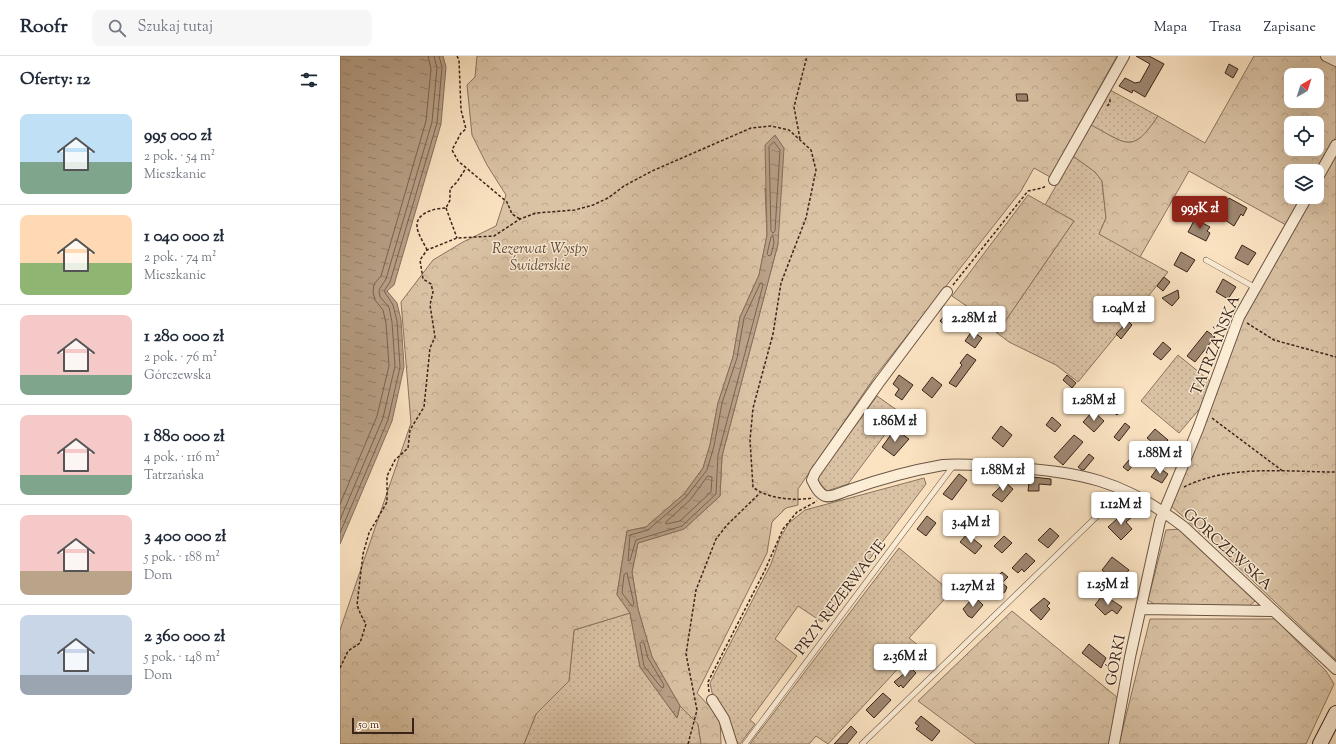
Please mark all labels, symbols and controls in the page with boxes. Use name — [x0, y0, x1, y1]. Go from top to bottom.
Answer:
search box — [92, 10, 372, 46]
text: Roofr — [20, 14, 68, 41]
icon: search — [106, 17, 128, 39]
text: Szukaj tutaj — [138, 17, 213, 38]
text: Mapa — [1154, 18, 1187, 38]
text: Trasa — [1209, 18, 1241, 38]
text: Zapisane — [1263, 18, 1316, 38]
text: Oferty: 12 — [20, 68, 90, 92]
north arrow — [1284, 68, 1324, 108]
map controls — [1284, 68, 1324, 204]
icon: filters — [298, 69, 320, 91]
button: locate — [1284, 116, 1324, 156]
text: 995 000 zł — [144, 124, 212, 148]
icon: home — [52, 130, 100, 178]
text: 2 pok. · 54 m² — [144, 148, 215, 166]
button: layers — [1284, 164, 1324, 204]
text: Mieszkanie — [144, 166, 206, 184]
pin: 995K zł — [1163, 196, 1237, 230]
text: 995K zł — [1181, 200, 1219, 218]
text: 1 040 000 zł — [144, 225, 224, 249]
icon: home — [52, 231, 100, 279]
park label: Rezerwat Wyspy Świderskie — [492, 239, 588, 277]
text: 2 pok. · 74 m² — [144, 249, 216, 267]
text: Mieszkanie — [144, 267, 206, 285]
street label: TATRZAŃSKA — [1185, 292, 1246, 399]
pin: 1.04M zł — [1083, 296, 1165, 330]
text: 1.04M zł — [1102, 300, 1146, 318]
pin: 2.28M zł — [933, 306, 1015, 340]
text: 2.28M zł — [951, 310, 997, 328]
text: 1 280 000 zł — [144, 325, 224, 349]
icon: home — [52, 331, 100, 379]
text: 2 pok. · 76 m² — [144, 349, 217, 367]
text: Górczewska — [144, 367, 211, 385]
pin: 1.28M zł — [1053, 388, 1135, 422]
text: 1.28M zł — [1072, 392, 1116, 410]
pin: 1.86M zł — [854, 409, 936, 443]
text: 1.86M zł — [873, 413, 917, 431]
text: 1 880 000 zł — [144, 425, 225, 449]
icon: home — [52, 431, 100, 479]
pin: 1.88M zł — [1119, 441, 1201, 475]
text: 1.88M zł — [1138, 445, 1182, 463]
text: 4 pok. · 116 m² — [144, 449, 220, 467]
pin: 1.88M zł — [962, 458, 1044, 492]
text: 1.88M zł — [981, 462, 1025, 480]
text: Tatrzańska — [144, 467, 204, 485]
pin: 1.12M zł — [1080, 492, 1162, 526]
text: 1.12M zł — [1100, 496, 1142, 514]
street label: GÓRCZEWSKA — [1178, 503, 1277, 596]
pin: 3.4M zł — [934, 510, 1008, 544]
text: 3.4M zł — [952, 514, 990, 532]
text: 3 400 000 zł — [144, 525, 226, 549]
icon: home — [52, 531, 100, 579]
street label: PRZY REZERWACIE — [791, 536, 892, 660]
text: 5 pok. · 188 m² — [144, 549, 220, 567]
text: Dom — [144, 567, 172, 585]
pin: 1.25M zł — [1067, 572, 1149, 606]
pin: 1.27M zł — [932, 574, 1014, 608]
text: 1.25M zł — [1087, 576, 1129, 594]
text: 1.27M zł — [951, 578, 995, 596]
text: 2 360 000 zł — [144, 625, 225, 649]
icon: home — [52, 631, 100, 679]
street label: GÓRKI — [1099, 632, 1132, 688]
pin: 2.36M zł — [864, 644, 946, 678]
text: 2.36M zł — [883, 648, 927, 666]
text: 5 pok. · 148 m² — [144, 649, 220, 667]
text: Dom — [144, 667, 172, 685]
scale bar — [352, 716, 414, 735]
text: 50 m — [358, 717, 379, 733]

